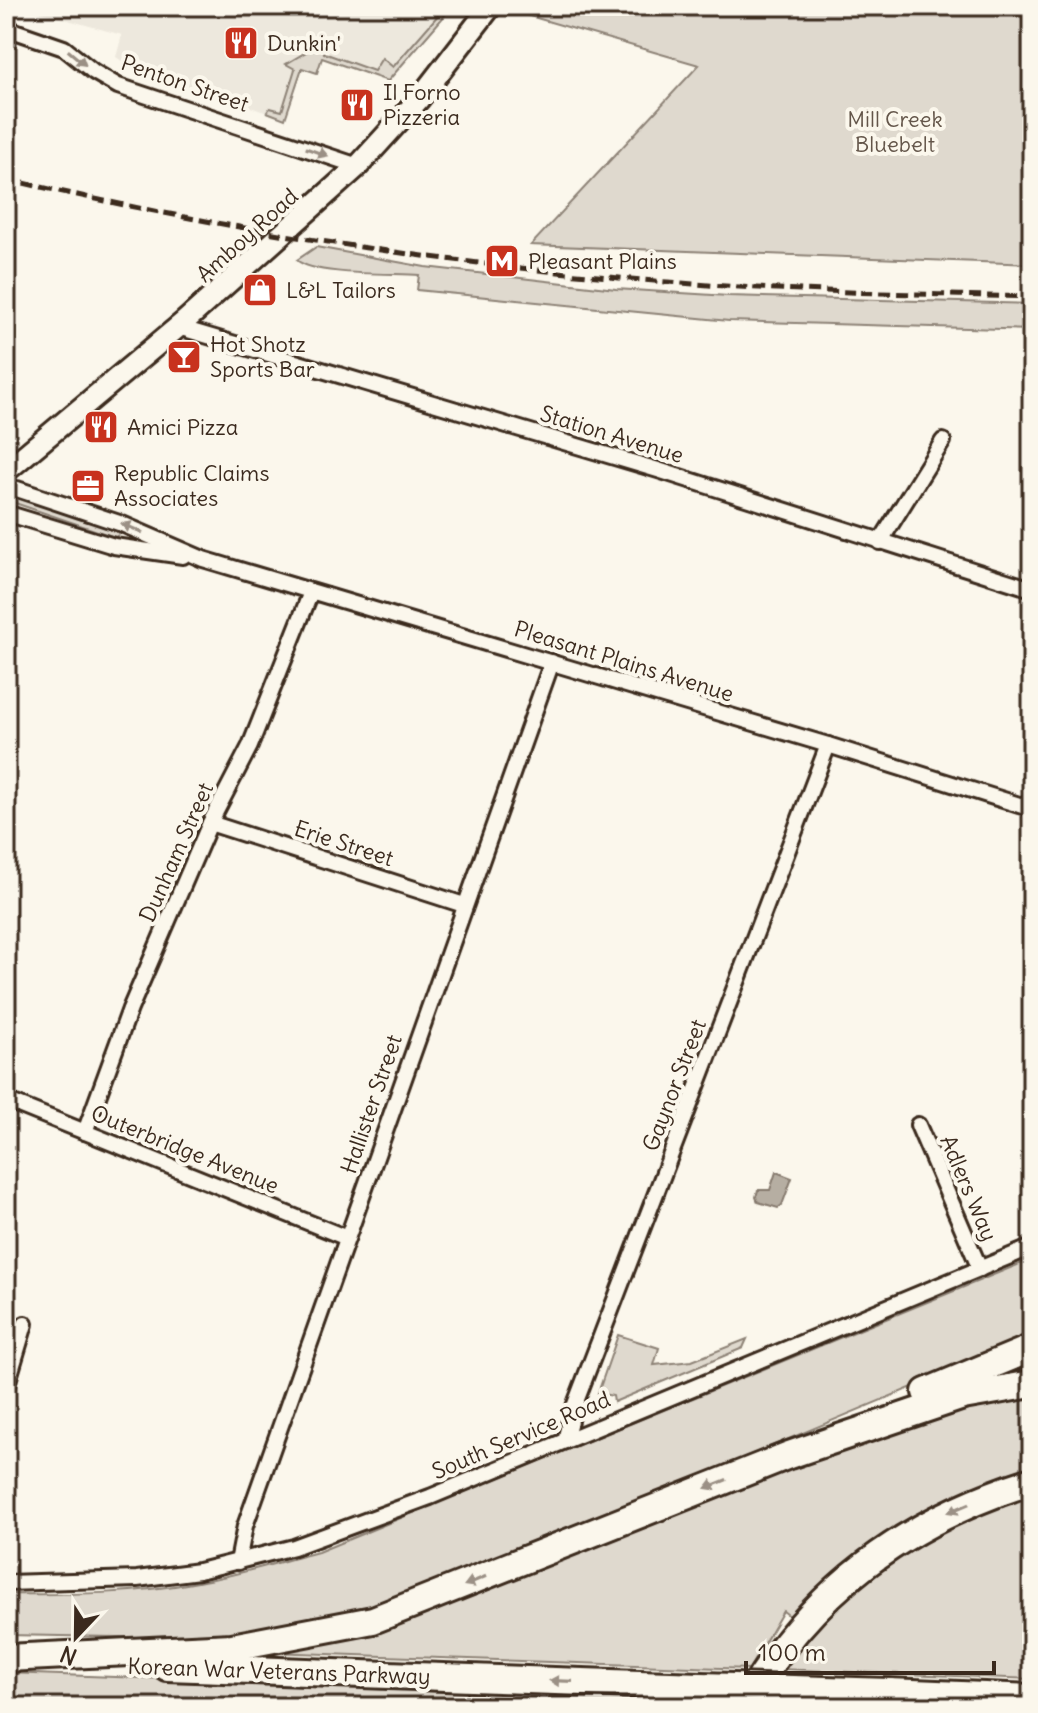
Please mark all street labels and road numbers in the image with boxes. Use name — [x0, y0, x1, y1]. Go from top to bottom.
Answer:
street label: Penton Street — [117, 48, 253, 118]
street label: Amboy Road — [190, 182, 304, 288]
street label: Station Avenue — [537, 399, 687, 469]
street label: Pleasant Plains Avenue — [511, 614, 737, 708]
street label: Dunham Street — [133, 778, 219, 926]
street label: Erie Street — [291, 814, 397, 872]
street label: Gaynor Street — [636, 1015, 712, 1155]
street label: Hallister Street — [334, 1031, 408, 1177]
street label: Outerbridge Avenue — [87, 1099, 283, 1199]
street label: Adlers Way — [934, 1131, 1004, 1245]
street label: South Service Road — [428, 1385, 614, 1485]
street label: Korean War Veterans Parkway — [127, 1652, 431, 1690]

